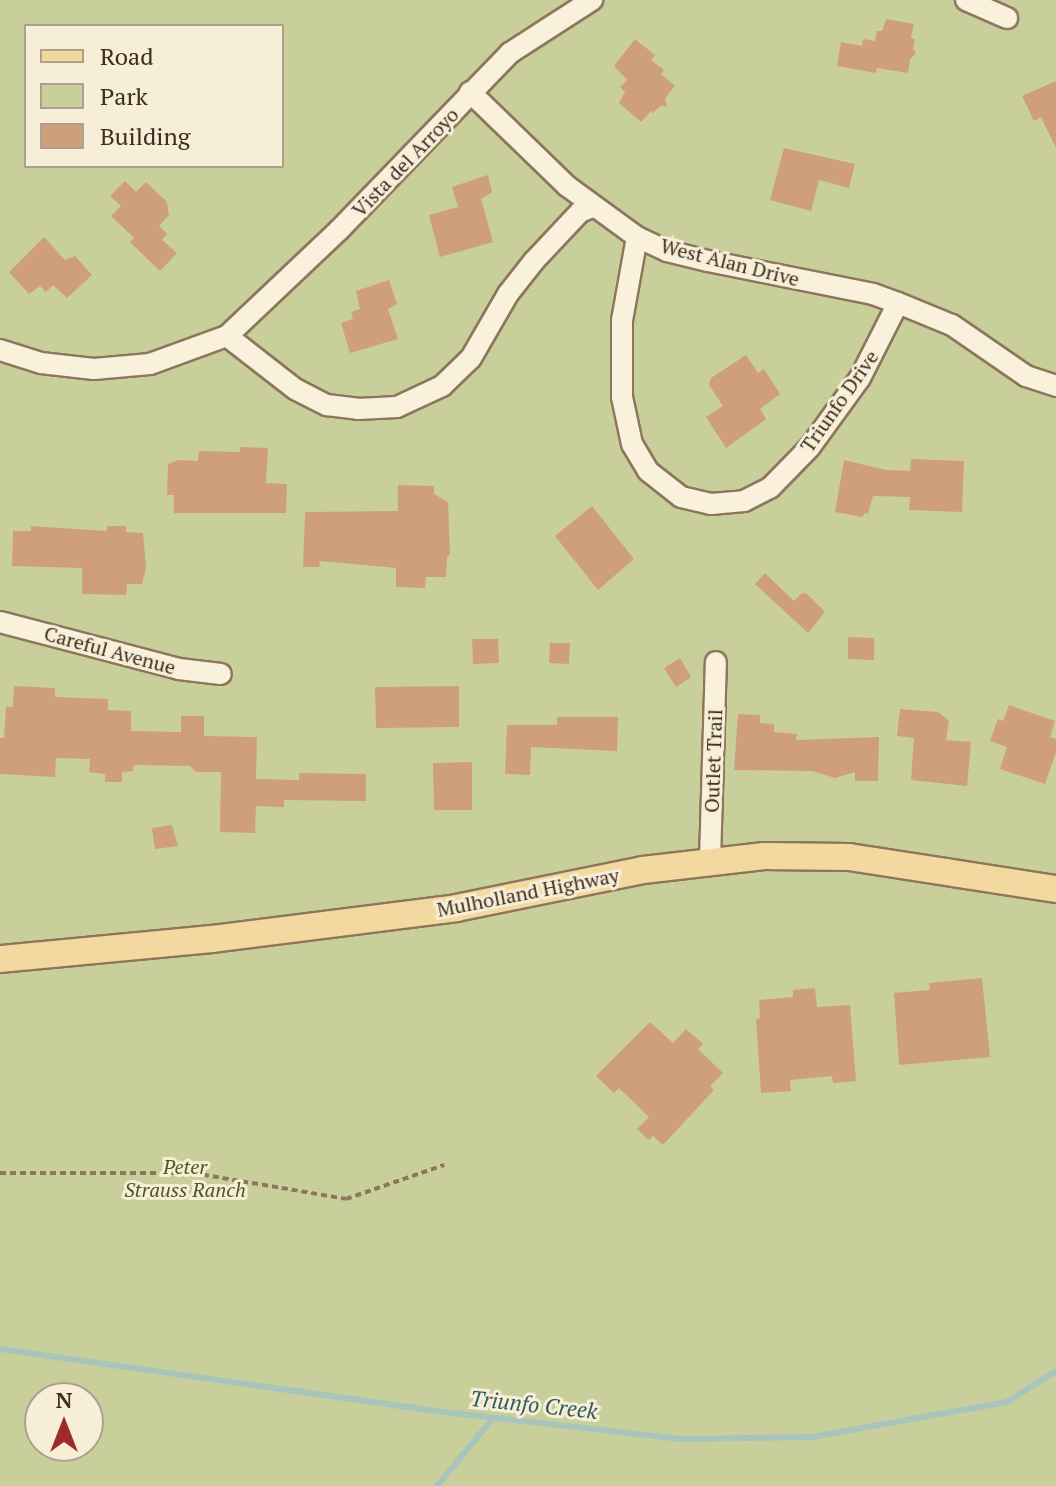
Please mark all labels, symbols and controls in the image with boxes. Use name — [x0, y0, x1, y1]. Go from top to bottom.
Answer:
legend — [24, 24, 284, 168]
text: Road — [100, 40, 154, 72]
text: Park — [100, 80, 148, 112]
street label: Vista del Arroyo — [347, 102, 463, 222]
text: Building — [100, 120, 190, 152]
street label: West Alan Drive — [658, 233, 802, 291]
street label: Triunfo Drive — [795, 345, 883, 457]
street label: Careful Avenue — [42, 621, 178, 679]
street label: Outlet Trail — [699, 709, 727, 813]
street label: Mulholland Highway — [435, 863, 621, 921]
park label: Peter Strauss Ranch — [124, 1155, 246, 1202]
north arrow — [24, 1382, 104, 1462]
water label: Triunfo Creek — [469, 1384, 599, 1424]
text: N — [56, 1385, 72, 1414]

